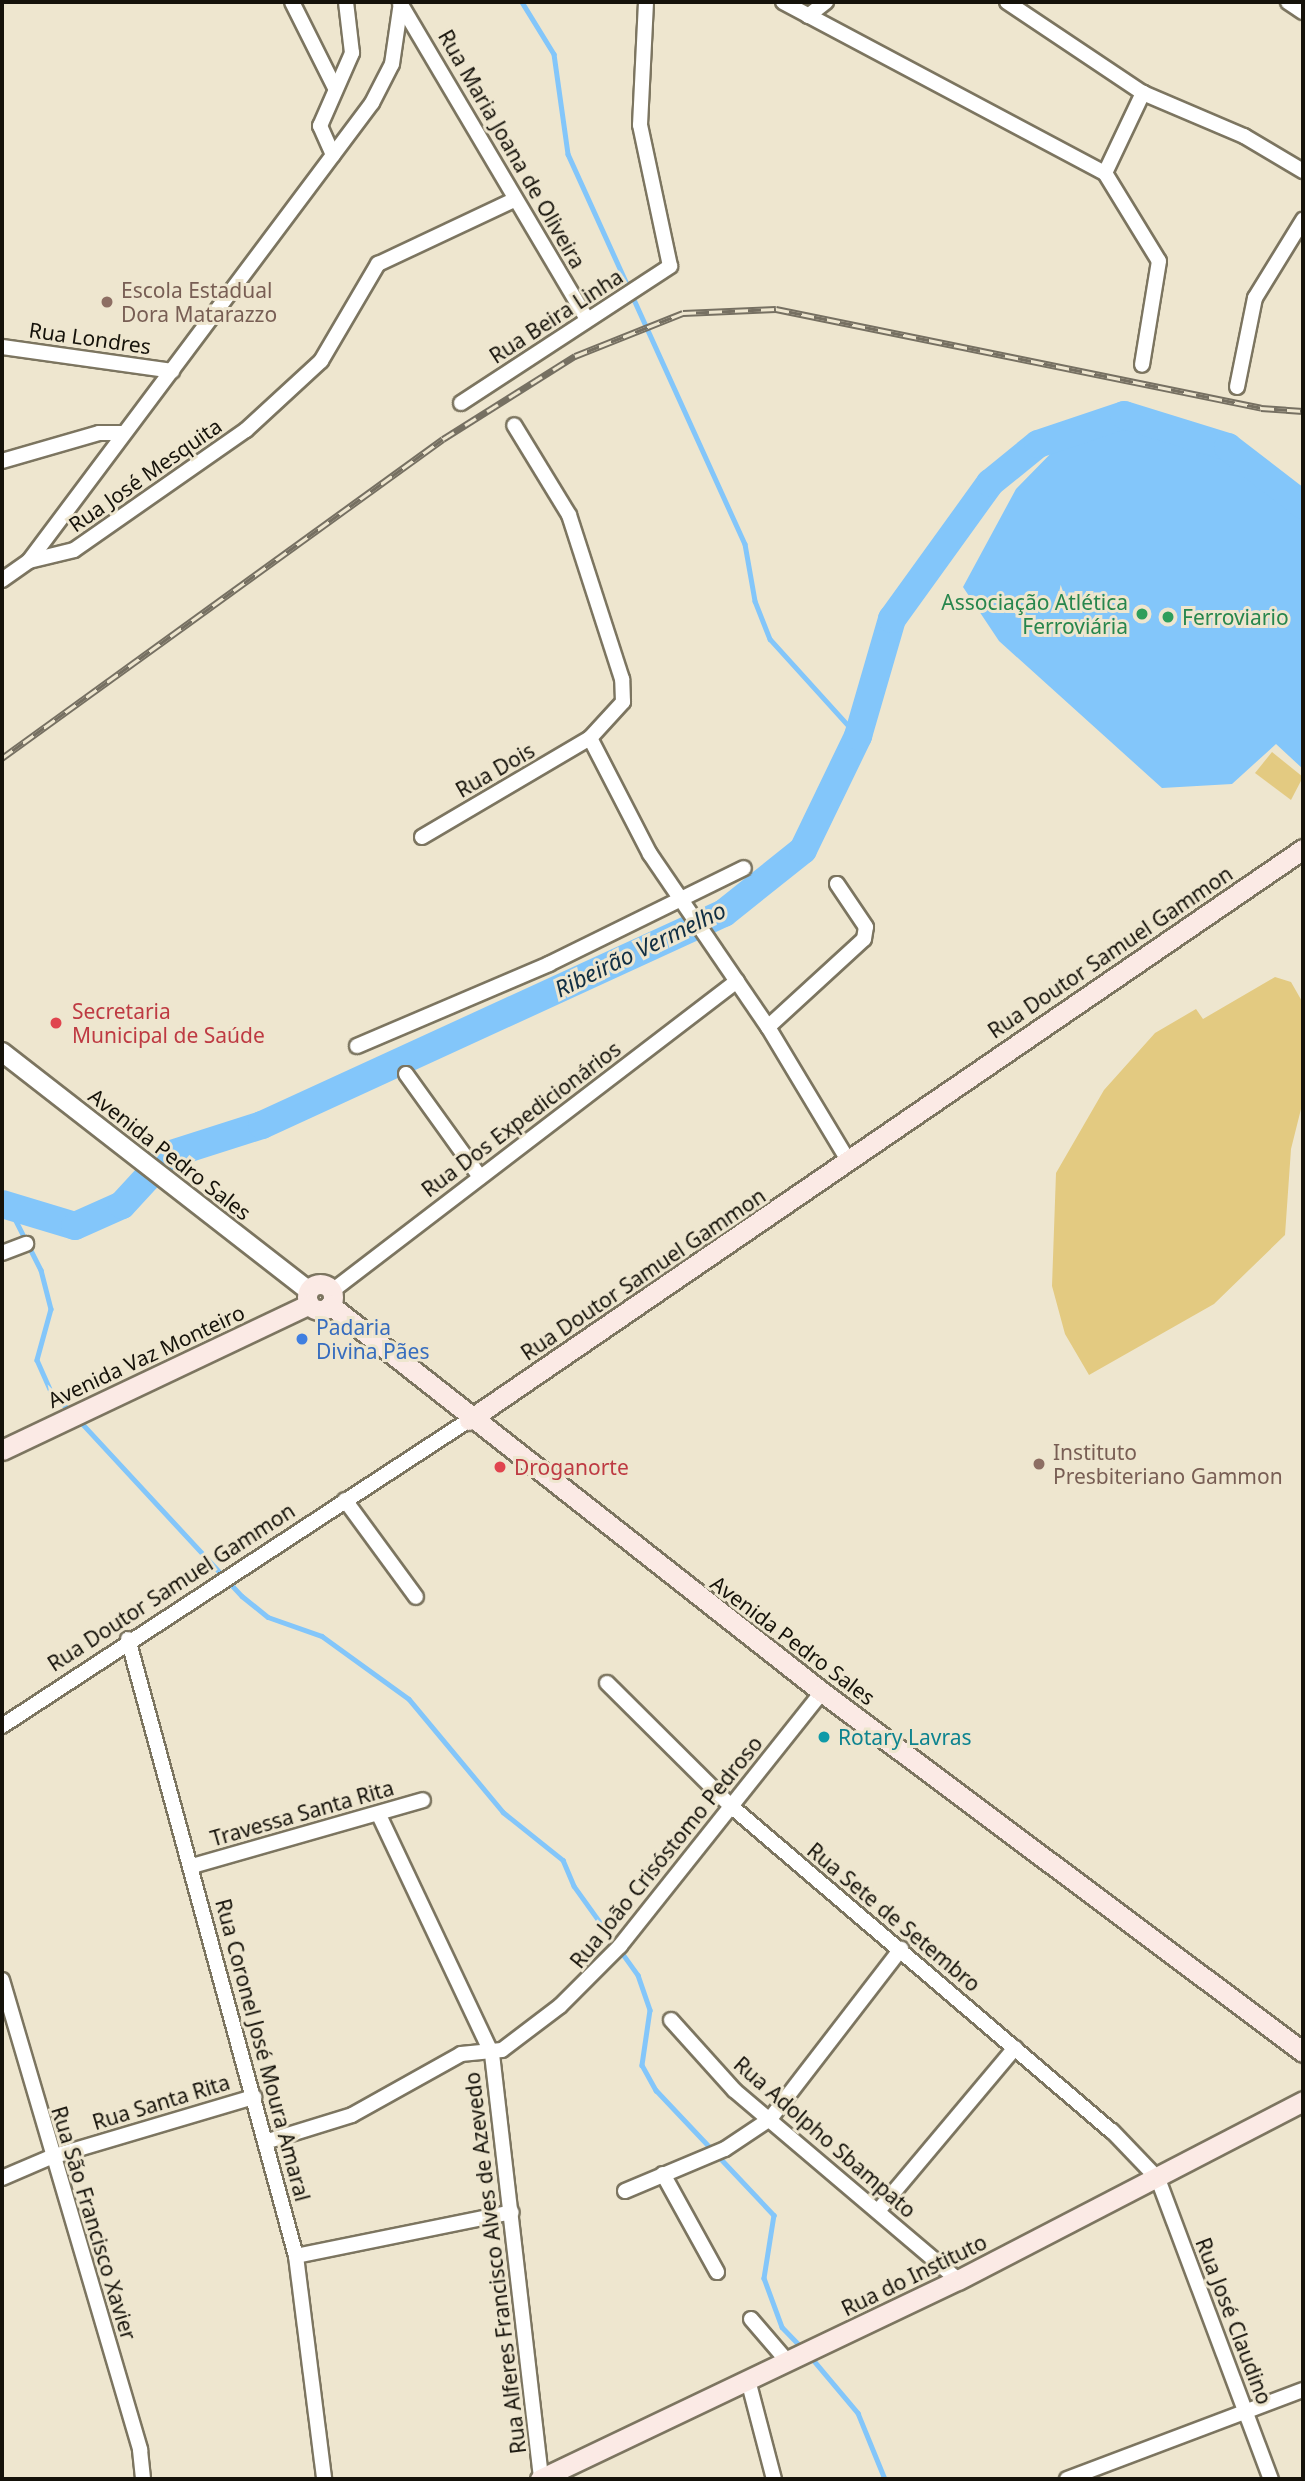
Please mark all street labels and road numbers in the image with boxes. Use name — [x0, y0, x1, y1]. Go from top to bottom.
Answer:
street label: Rua Maria Joana de Oliveira — [433, 25, 591, 273]
street label: Rua Beira Linha — [485, 264, 627, 368]
street label: Rua Londres — [27, 317, 153, 359]
street label: Rua José Mesquita — [64, 413, 226, 537]
street label: Rua Dois — [451, 737, 539, 803]
street label: Rua Doutor Samuel Gammon — [983, 861, 1237, 1043]
street label: Rua Dos Expedicionários — [417, 1036, 625, 1202]
street label: Avenida Pedro Sales — [84, 1083, 256, 1225]
street label: Rua Doutor Samuel Gammon — [516, 1183, 770, 1365]
street label: Avenida Vaz Monteiro — [44, 1299, 248, 1413]
street label: Rua Doutor Samuel Gammon — [43, 1498, 299, 1676]
street label: Avenida Pedro Sales — [706, 1570, 880, 1710]
street label: Rua João Crisóstomo Pedroso — [565, 1731, 767, 1973]
street label: Travessa Santa Rita — [207, 1775, 397, 1851]
street label: Rua Sete de Setembro — [802, 1837, 986, 1997]
street label: Rua Coronel José Moura Amaral — [210, 1896, 316, 2204]
street label: Rua Adolpho Sbampato — [729, 2051, 921, 2223]
street label: Rua Santa Rita — [89, 2069, 233, 2135]
street label: Rua Alferes Francisco Alves de Azevedo — [459, 2071, 531, 2455]
street label: Rua São Francisco Xavier — [46, 2103, 142, 2343]
street label: Rua do Instituto — [837, 2229, 991, 2321]
street label: Rua José Claudino — [1191, 2234, 1277, 2408]

